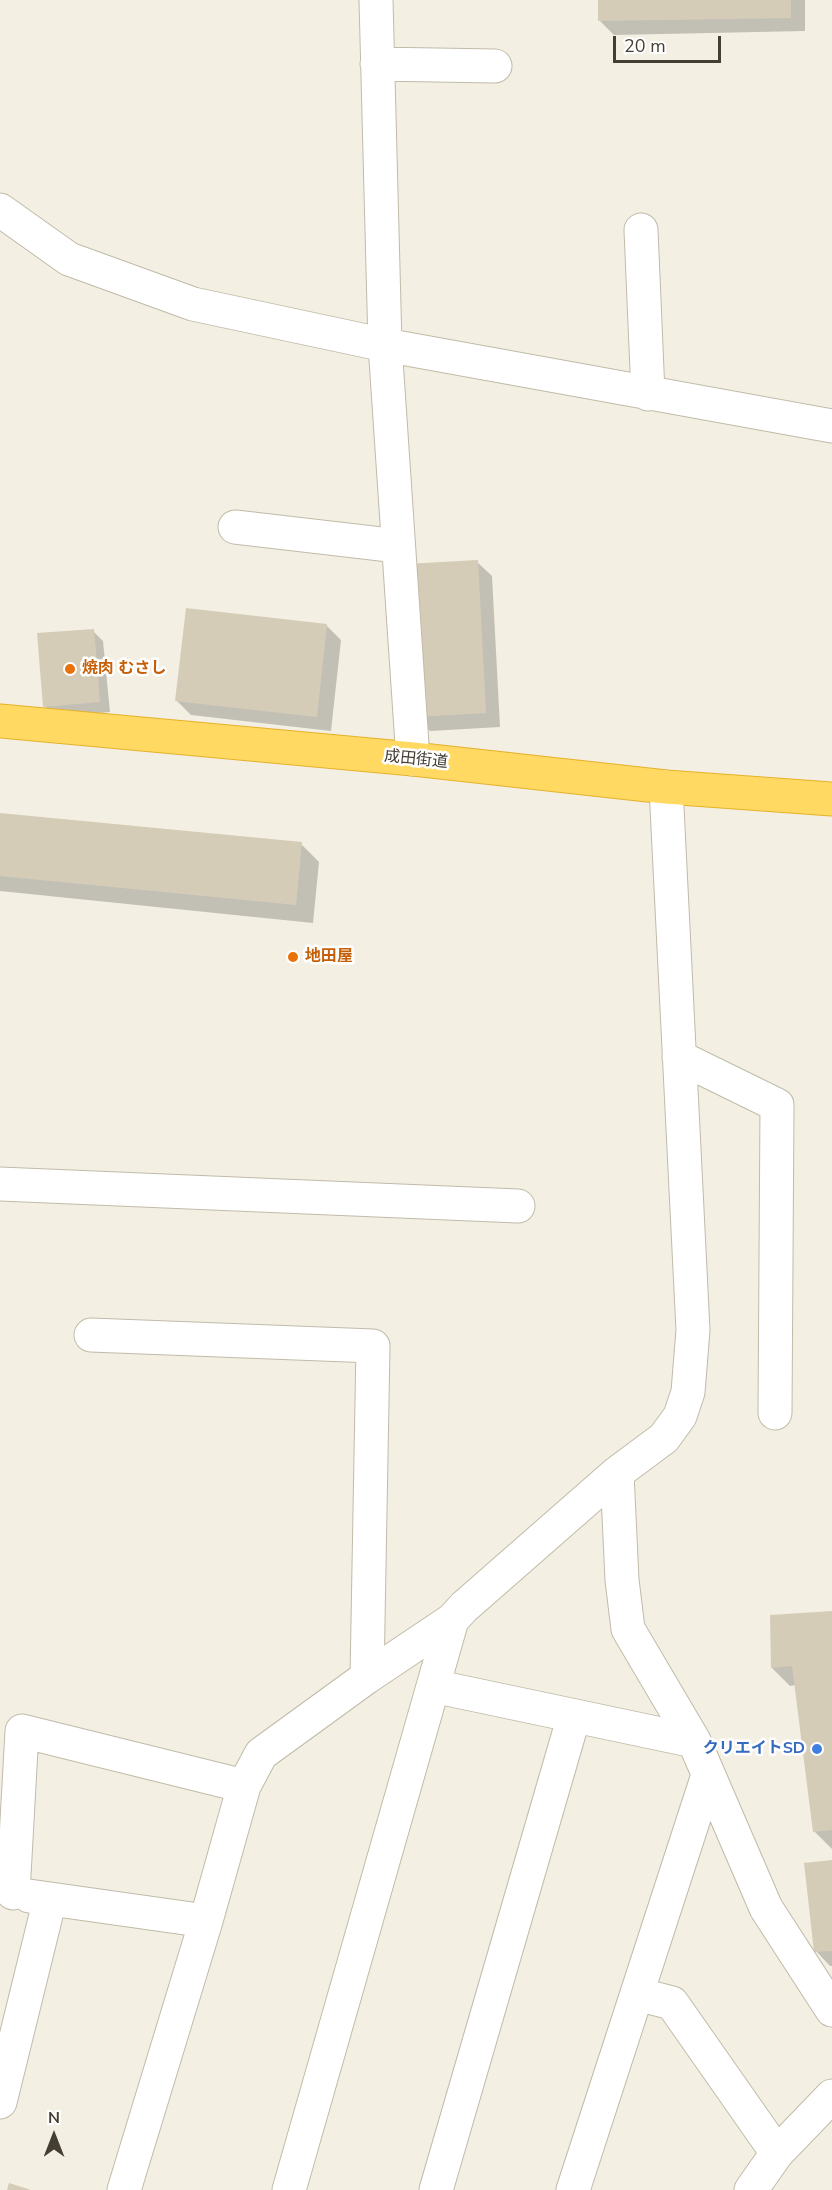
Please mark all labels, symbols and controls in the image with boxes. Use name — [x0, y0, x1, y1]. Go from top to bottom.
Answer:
scale bar — [616, 24, 724, 62]
text: 20 m — [624, 34, 666, 58]
place label: 焼肉 むさし — [82, 659, 166, 679]
marker: 焼肉 むさし — [63, 662, 77, 676]
street label: 成田街道 — [383, 747, 449, 773]
place label: 地田屋 — [305, 947, 353, 967]
marker: 地田屋 — [286, 950, 300, 964]
place label: クリエイトSD — [703, 1739, 805, 1759]
marker: クリエイトSD — [810, 1742, 824, 1756]
north arrow — [24, 2106, 84, 2166]
text: N — [48, 2107, 60, 2129]

